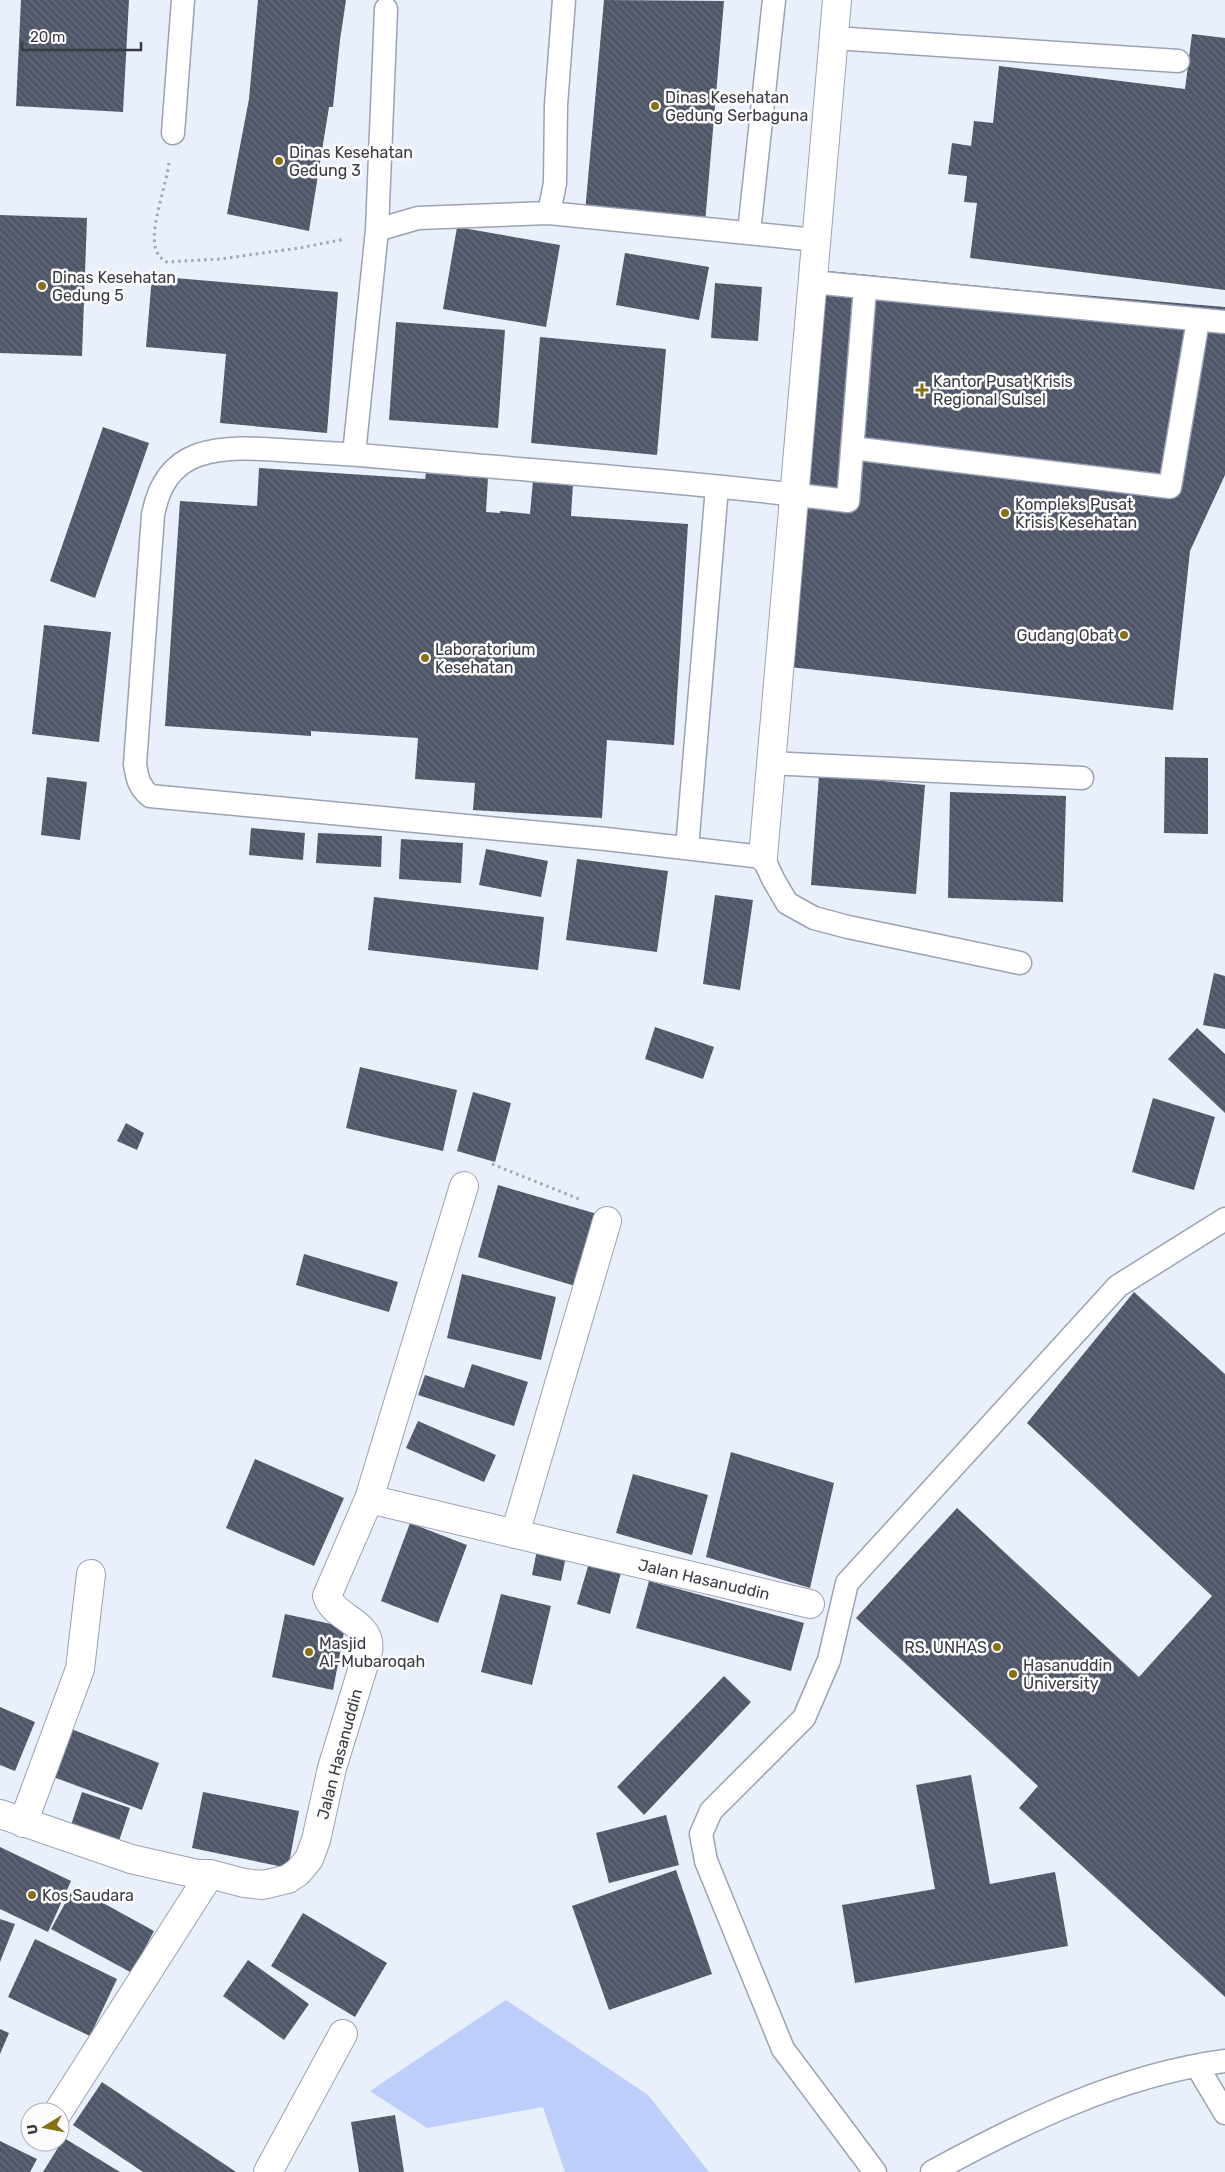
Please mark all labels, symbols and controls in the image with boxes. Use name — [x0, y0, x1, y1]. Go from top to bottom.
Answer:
scale bar — [22, 20, 141, 52]
text: 20 m — [30, 28, 65, 46]
place label: Dinas Kesehatan Gedung Serbaguna — [665, 88, 808, 125]
marker: Dinas Kesehatan Gedung Serbaguna — [649, 100, 661, 112]
place label: Dinas Kesehatan Gedung 3 — [289, 143, 413, 180]
marker: Dinas Kesehatan Gedung 3 — [273, 155, 285, 167]
place label: Dinas Kesehatan Gedung 5 — [52, 268, 176, 305]
marker: Dinas Kesehatan Gedung 5 — [36, 280, 48, 292]
place label: Kantor Pusat Krisis Regional Sulsel — [933, 372, 1073, 409]
marker: Kantor Pusat Krisis Regional Sulsel — [915, 383, 929, 397]
place label: Kompleks Pusat Krisis Kesehatan — [1015, 495, 1137, 532]
marker: Kompleks Pusat Krisis Kesehatan — [999, 507, 1011, 519]
place label: Gudang Obat — [1017, 626, 1114, 645]
marker: Gudang Obat — [1118, 629, 1130, 641]
place label: Laboratorium Kesehatan — [435, 640, 536, 677]
marker: Laboratorium Kesehatan — [419, 652, 431, 664]
street label: Jalan Hasanuddin — [636, 1555, 772, 1604]
place label: Masjid Al-Mubaroqah — [319, 1634, 425, 1671]
place label: RS. UNHAS — [904, 1638, 987, 1657]
marker: RS. UNHAS — [991, 1641, 1003, 1653]
marker: Masjid Al-Mubaroqah — [303, 1646, 315, 1658]
place label: Hasanuddin University — [1023, 1656, 1112, 1693]
marker: Hasanuddin University — [1007, 1668, 1019, 1680]
street label: Jalan Hasanuddin — [313, 1687, 366, 1822]
place label: Kos Saudara — [42, 1886, 134, 1905]
marker: Kos Saudara — [26, 1889, 38, 1901]
north arrow — [20, 2102, 70, 2152]
text: U — [23, 2123, 42, 2136]

